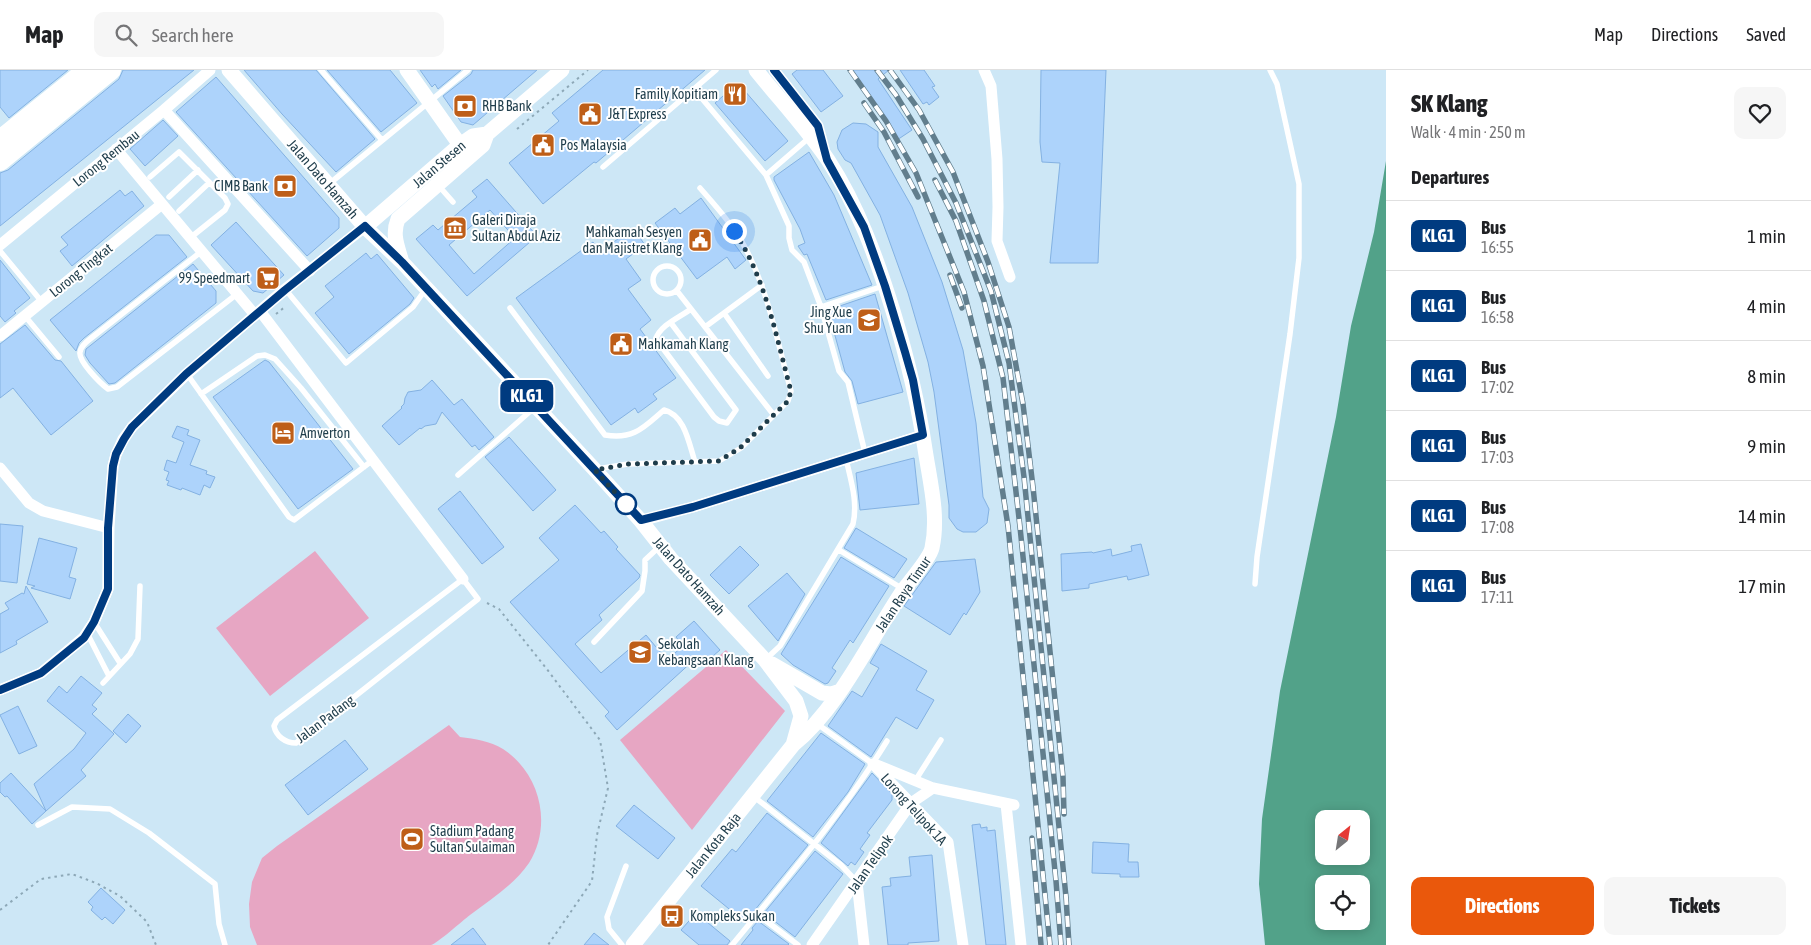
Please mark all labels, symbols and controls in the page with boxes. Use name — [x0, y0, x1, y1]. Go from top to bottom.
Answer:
search box — [94, 12, 444, 57]
text: Map — [25, 21, 64, 48]
icon: search — [112, 21, 140, 49]
text: Search here — [152, 24, 234, 46]
text: Map — [1594, 24, 1623, 45]
text: Directions — [1651, 24, 1718, 45]
text: Saved — [1746, 24, 1786, 45]
restaurant icon: Family Kopitiam — [722, 81, 748, 107]
place label: Family Kopitiam — [635, 86, 718, 102]
button: heart — [1734, 87, 1786, 139]
text: SK Klang — [1411, 90, 1487, 117]
bank icon: RHB Bank — [452, 93, 478, 119]
place label: RHB Bank — [482, 98, 532, 114]
public building icon: J&T Express — [577, 101, 603, 127]
place label: J&T Express — [608, 106, 667, 122]
text: Walk · 4 min · 250 m — [1411, 123, 1525, 141]
street label: Lorong Rembau — [70, 126, 142, 190]
public building icon: Pos Malaysia — [530, 132, 556, 158]
street label: Jalan Dato Hamzah — [284, 136, 362, 222]
street label: Jalan Stesen — [409, 137, 469, 191]
place label: Pos Malaysia — [560, 137, 627, 153]
text: Departures — [1411, 166, 1489, 188]
bank icon: CIMB Bank — [272, 173, 298, 199]
place label: CIMB Bank — [214, 178, 268, 194]
place label: Galeri Diraja Sultan Abdul Aziz — [472, 212, 560, 244]
museum icon: Galeri Diraja Sultan Abdul Aziz — [442, 215, 468, 241]
text: Bus — [1481, 216, 1506, 238]
your location — [722, 219, 747, 244]
place label: Mahkamah Sesyen dan Majistret Klang — [583, 224, 682, 256]
text: KLG1 — [1422, 225, 1455, 246]
text: 1 min — [1747, 225, 1786, 247]
public building icon: Mahkamah Sesyen dan Majistret Klang — [687, 227, 713, 253]
text: 16:55 — [1481, 238, 1514, 256]
street label: Lorong Tingkat — [46, 240, 116, 300]
supermarket icon: 99 Speedmart — [255, 265, 281, 291]
place label: 99 Speedmart — [179, 270, 250, 286]
text: Bus — [1481, 286, 1506, 308]
text: KLG1 — [1422, 295, 1455, 316]
text: 4 min — [1747, 295, 1786, 317]
place label: Jing Xue Shu Yuan — [804, 304, 852, 336]
school or university icon: Jing Xue Shu Yuan — [856, 307, 882, 333]
text: 16:58 — [1481, 308, 1514, 326]
public building icon: Mahkamah Klang — [608, 331, 634, 357]
place label: Mahkamah Klang — [638, 336, 729, 352]
text: Bus — [1481, 356, 1506, 378]
text: KLG1 — [1422, 365, 1455, 386]
text: 8 min — [1747, 365, 1786, 387]
text: 17:02 — [1481, 378, 1514, 396]
line badge: KLG1 — [492, 380, 562, 412]
text: KLG1 — [510, 385, 544, 406]
hotel icon: Amverton — [270, 420, 296, 446]
place label: Amverton — [300, 425, 350, 441]
text: Bus — [1481, 426, 1506, 448]
text: KLG1 — [1422, 435, 1455, 456]
text: 9 min — [1747, 435, 1786, 457]
text: 17:03 — [1481, 448, 1514, 466]
unlabelled marker — [615, 493, 637, 515]
text: Bus — [1481, 496, 1506, 518]
text: KLG1 — [1422, 505, 1455, 526]
text: 14 min — [1738, 505, 1786, 527]
text: 17:08 — [1481, 518, 1514, 536]
street label: Jalan Dato Hamzah — [650, 534, 728, 618]
street label: Jalan Raya Timur — [872, 553, 935, 635]
text: Bus — [1481, 566, 1506, 588]
text: KLG1 — [1422, 575, 1455, 596]
text: 17 min — [1738, 575, 1786, 597]
text: 17:11 — [1481, 588, 1514, 606]
place label: Sekolah Kebangsaan Klang — [658, 636, 753, 668]
school or university icon: Sekolah Kebangsaan Klang — [627, 639, 653, 665]
street label: Jalan Padang — [293, 692, 357, 746]
street label: Lorong Telipok 1A — [878, 770, 950, 848]
street label: Jalan Kota Raja — [682, 809, 744, 881]
north arrow — [1315, 810, 1370, 865]
map controls — [1315, 810, 1370, 930]
place label: Stadium Padang Sultan Sulaiman — [430, 823, 515, 855]
sports icon: Stadium Padang Sultan Sulaiman — [399, 826, 425, 852]
street label: Jalan Telipok — [844, 832, 896, 896]
button: locate — [1315, 875, 1370, 930]
button: Directions — [1411, 877, 1594, 935]
button: Tickets — [1604, 877, 1786, 935]
bus stop icon: Kompleks Sukan — [659, 903, 685, 929]
place label: Kompleks Sukan — [690, 908, 775, 924]

